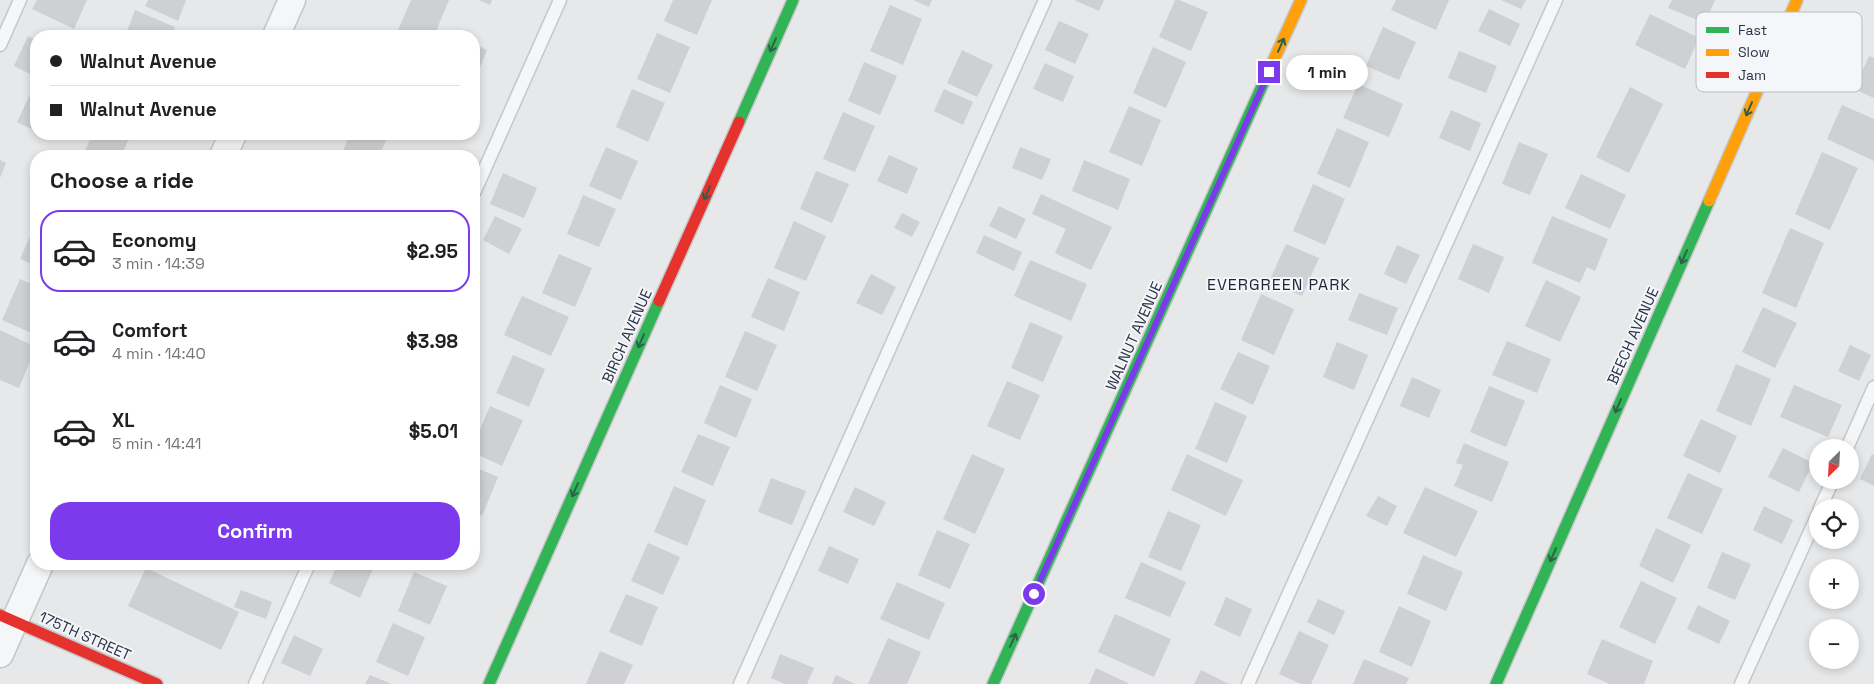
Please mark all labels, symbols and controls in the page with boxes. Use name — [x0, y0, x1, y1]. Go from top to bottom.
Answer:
legend — [1696, 12, 1862, 92]
text: Fast — [1738, 21, 1767, 39]
one-way arrow — [768, 37, 778, 52]
one-way arrow — [1277, 38, 1287, 53]
text: Slow — [1738, 43, 1770, 61]
text: Walnut Avenue — [80, 49, 217, 74]
callout: 1 min — [1286, 54, 1369, 90]
route end — [1258, 61, 1280, 83]
text: 1 min — [1307, 62, 1347, 83]
text: Jam — [1738, 66, 1766, 84]
text: Walnut Avenue — [80, 97, 217, 122]
one-way arrow — [1744, 101, 1754, 116]
text: Choose a ride — [50, 166, 194, 194]
one-way arrow — [702, 185, 712, 200]
text: Economy — [112, 228, 196, 253]
icon: car — [52, 229, 97, 274]
text: $2.95 — [406, 239, 458, 264]
one-way arrow — [1678, 249, 1688, 264]
text: 3 min · 14:39 — [112, 253, 205, 274]
district label: EVERGREEN PARK — [1207, 274, 1351, 295]
street label: WALNUT AVENUE — [1101, 278, 1166, 393]
street label: BEECH AVENUE — [1603, 284, 1663, 387]
street label: BIRCH AVENUE — [597, 286, 656, 386]
text: Comfort — [112, 318, 188, 343]
icon: car — [52, 319, 97, 364]
text: $3.98 — [406, 329, 458, 354]
one-way arrow — [636, 333, 646, 348]
text: 4 min · 14:40 — [112, 343, 206, 364]
one-way arrow — [1613, 398, 1623, 413]
text: XL — [112, 408, 135, 433]
icon: car — [52, 409, 97, 454]
text: $5.01 — [409, 419, 458, 444]
text: 5 min · 14:41 — [112, 433, 201, 454]
north arrow — [1809, 439, 1859, 489]
map controls — [1809, 439, 1859, 669]
one-way arrow — [570, 482, 580, 497]
button: locate — [1809, 499, 1859, 549]
button: Confirm — [50, 502, 460, 560]
one-way arrow — [1547, 547, 1557, 562]
button: + — [1809, 559, 1859, 609]
route start — [1023, 583, 1045, 605]
street label: 175TH STREET — [36, 607, 134, 664]
button: − — [1809, 619, 1859, 669]
one-way arrow — [1009, 633, 1019, 648]

